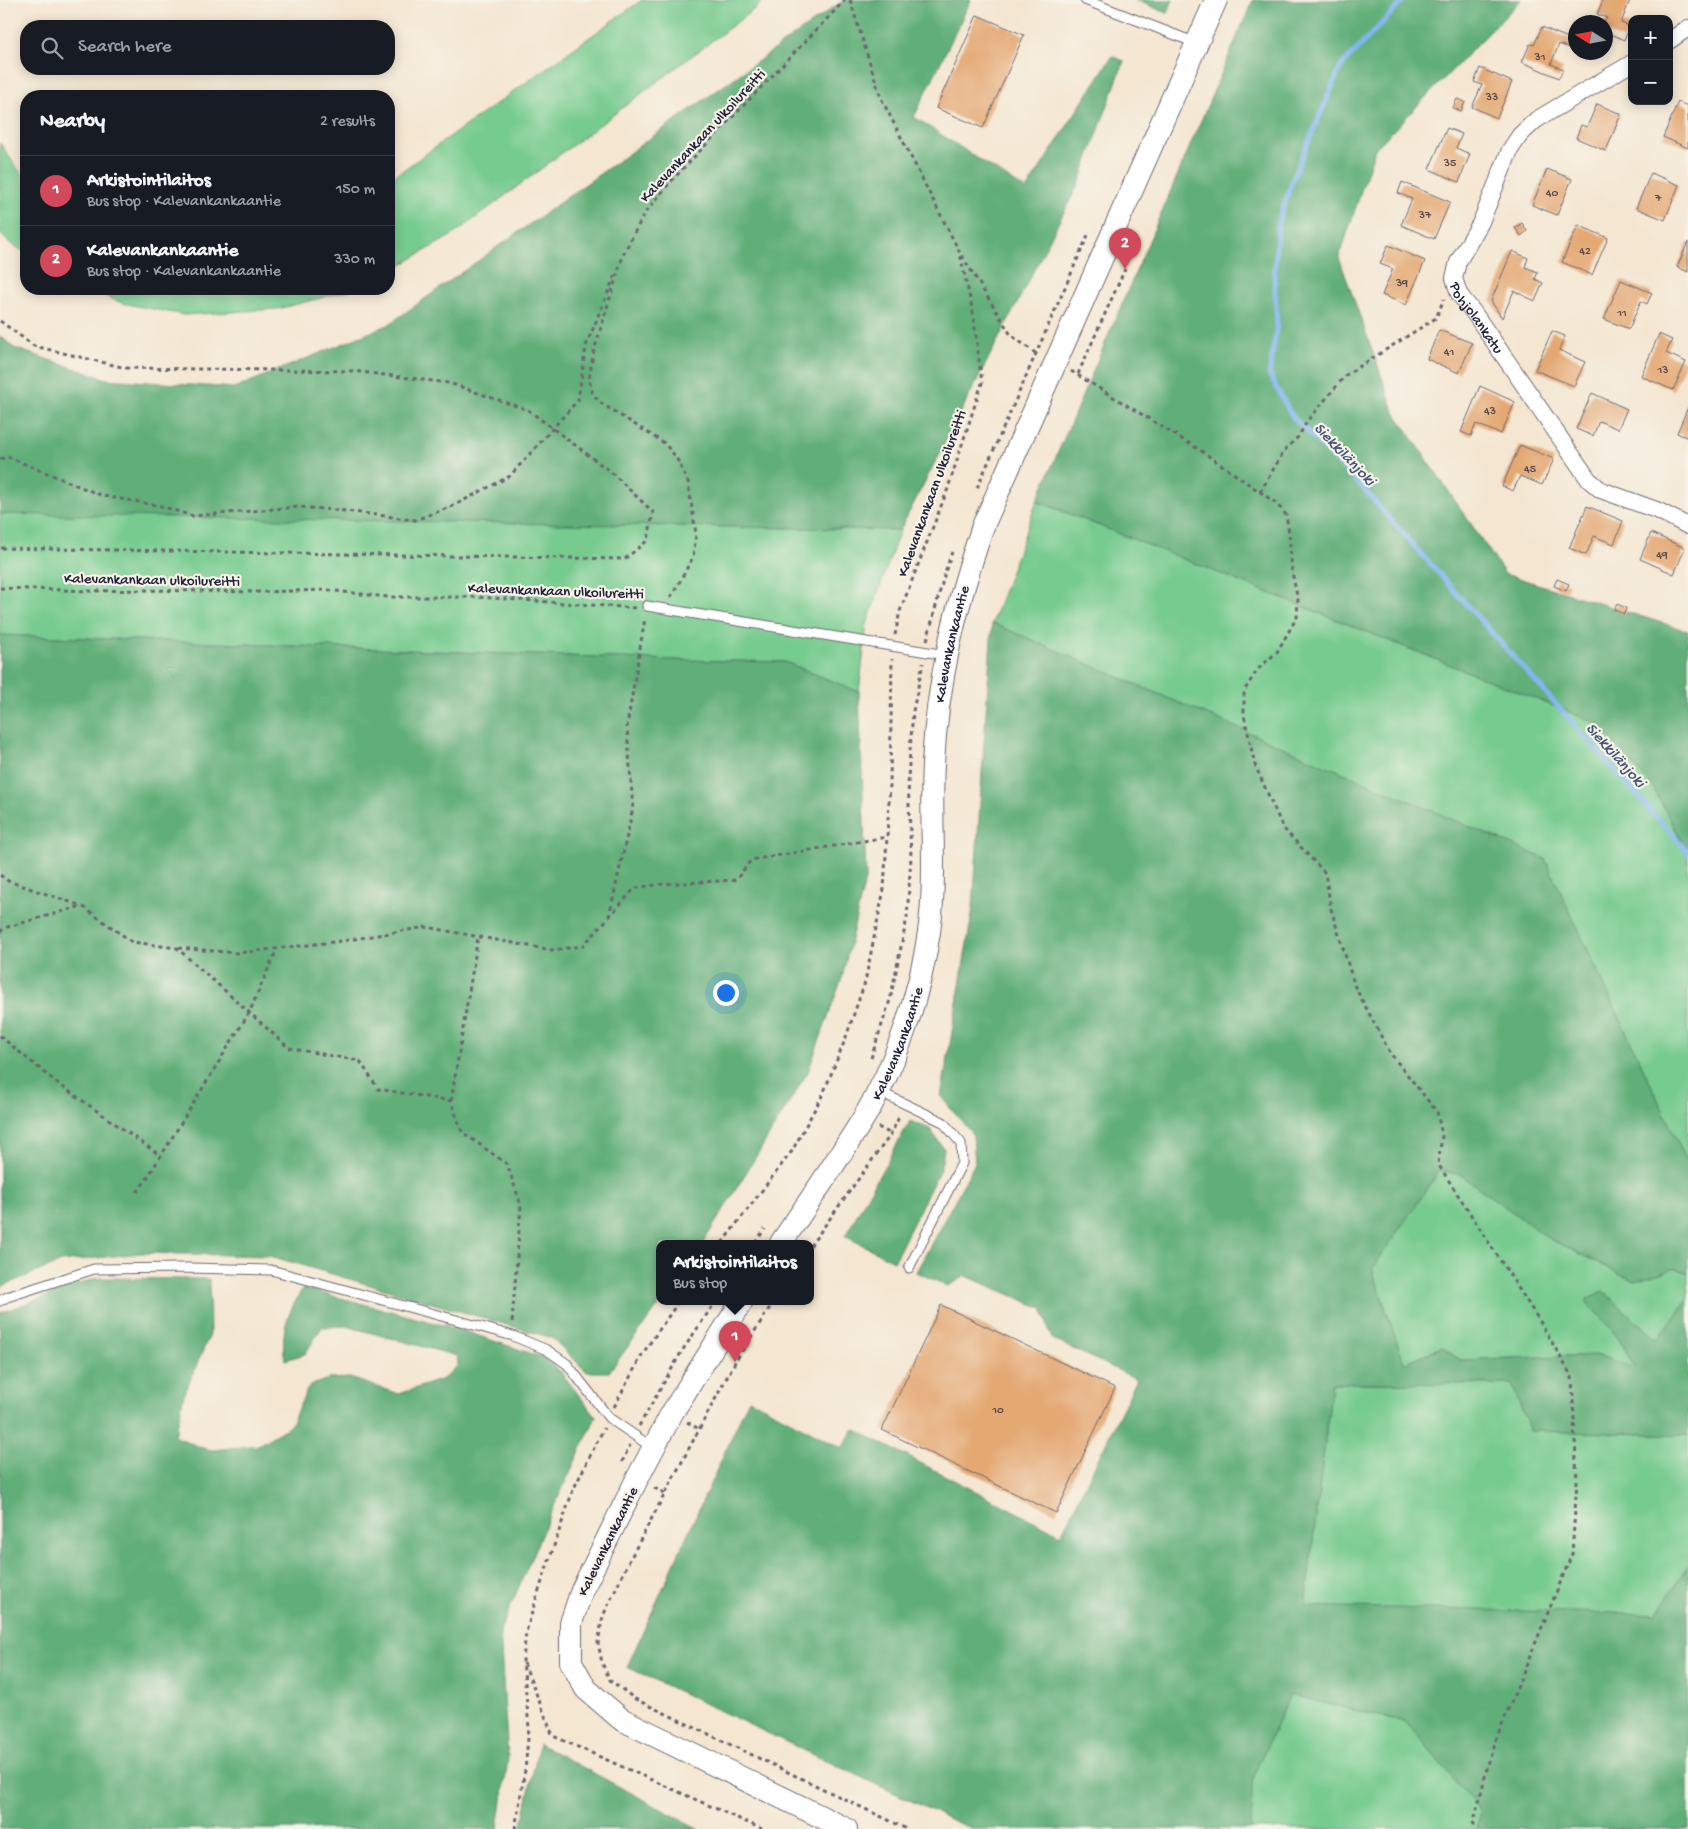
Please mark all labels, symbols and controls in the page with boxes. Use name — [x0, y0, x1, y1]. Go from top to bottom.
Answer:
north arrow — [1568, 15, 1613, 60]
map controls — [1628, 15, 1673, 105]
button: + — [1628, 15, 1673, 60]
search box — [20, 20, 395, 75]
icon: search — [38, 34, 66, 62]
text: Search here — [78, 36, 172, 59]
house number: 31 — [1533, 51, 1546, 65]
button: − — [1628, 60, 1673, 105]
street label: Kalevankankaan ulkoilureitti — [637, 66, 770, 207]
house number: 33 — [1485, 91, 1498, 105]
text: Nearby — [40, 110, 105, 135]
text: 2 results — [320, 113, 375, 132]
house number: 35 — [1443, 157, 1456, 171]
text: Arkistointilaitos — [87, 170, 211, 193]
text: 1 — [53, 181, 59, 200]
text: 150 m — [336, 181, 375, 200]
house number: 40 — [1546, 187, 1558, 201]
house number: 7 — [1654, 192, 1662, 206]
text: Bus stop · Kalevankankaantie — [87, 193, 281, 212]
house number: 37 — [1418, 209, 1432, 223]
pin: 2 — [1109, 228, 1141, 269]
text: Kalevankankaantie — [87, 240, 238, 263]
house number: 42 — [1579, 245, 1591, 259]
text: 2 — [52, 251, 60, 270]
text: 330 m — [334, 251, 375, 270]
text: Bus stop · Kalevankankaantie — [87, 263, 281, 282]
house number: 39 — [1395, 277, 1408, 291]
street label: Pohjolankatu — [1445, 279, 1506, 358]
house number: 11 — [1616, 307, 1627, 321]
house number: 41 — [1444, 346, 1454, 360]
house number: 13 — [1656, 364, 1669, 378]
house number: 43 — [1484, 405, 1496, 419]
street label: Kalevankankaan ulkoilureitti — [894, 408, 971, 579]
water label: Siekkilänjoki — [1309, 420, 1379, 492]
house number: 45 — [1524, 463, 1536, 477]
house number: 49 — [1656, 549, 1668, 563]
street label: Kalevankankaan ulkoilureitti — [64, 570, 240, 592]
street label: Kalevankankaan ulkoilureitti — [468, 580, 644, 604]
street label: Kalevankankaantie — [932, 584, 975, 704]
water label: Siekkilänjoki — [1580, 720, 1649, 794]
your location — [713, 980, 739, 1006]
street label: Kalevankankaantie — [869, 985, 928, 1104]
popup — [656, 1240, 814, 1305]
text: Arkistointilaitos — [673, 1252, 797, 1275]
text: Bus stop — [673, 1275, 727, 1294]
pin: 1 — [719, 1321, 751, 1362]
house number: 10 — [991, 1404, 1004, 1418]
street label: Kalevankankaantie — [575, 1484, 643, 1599]

